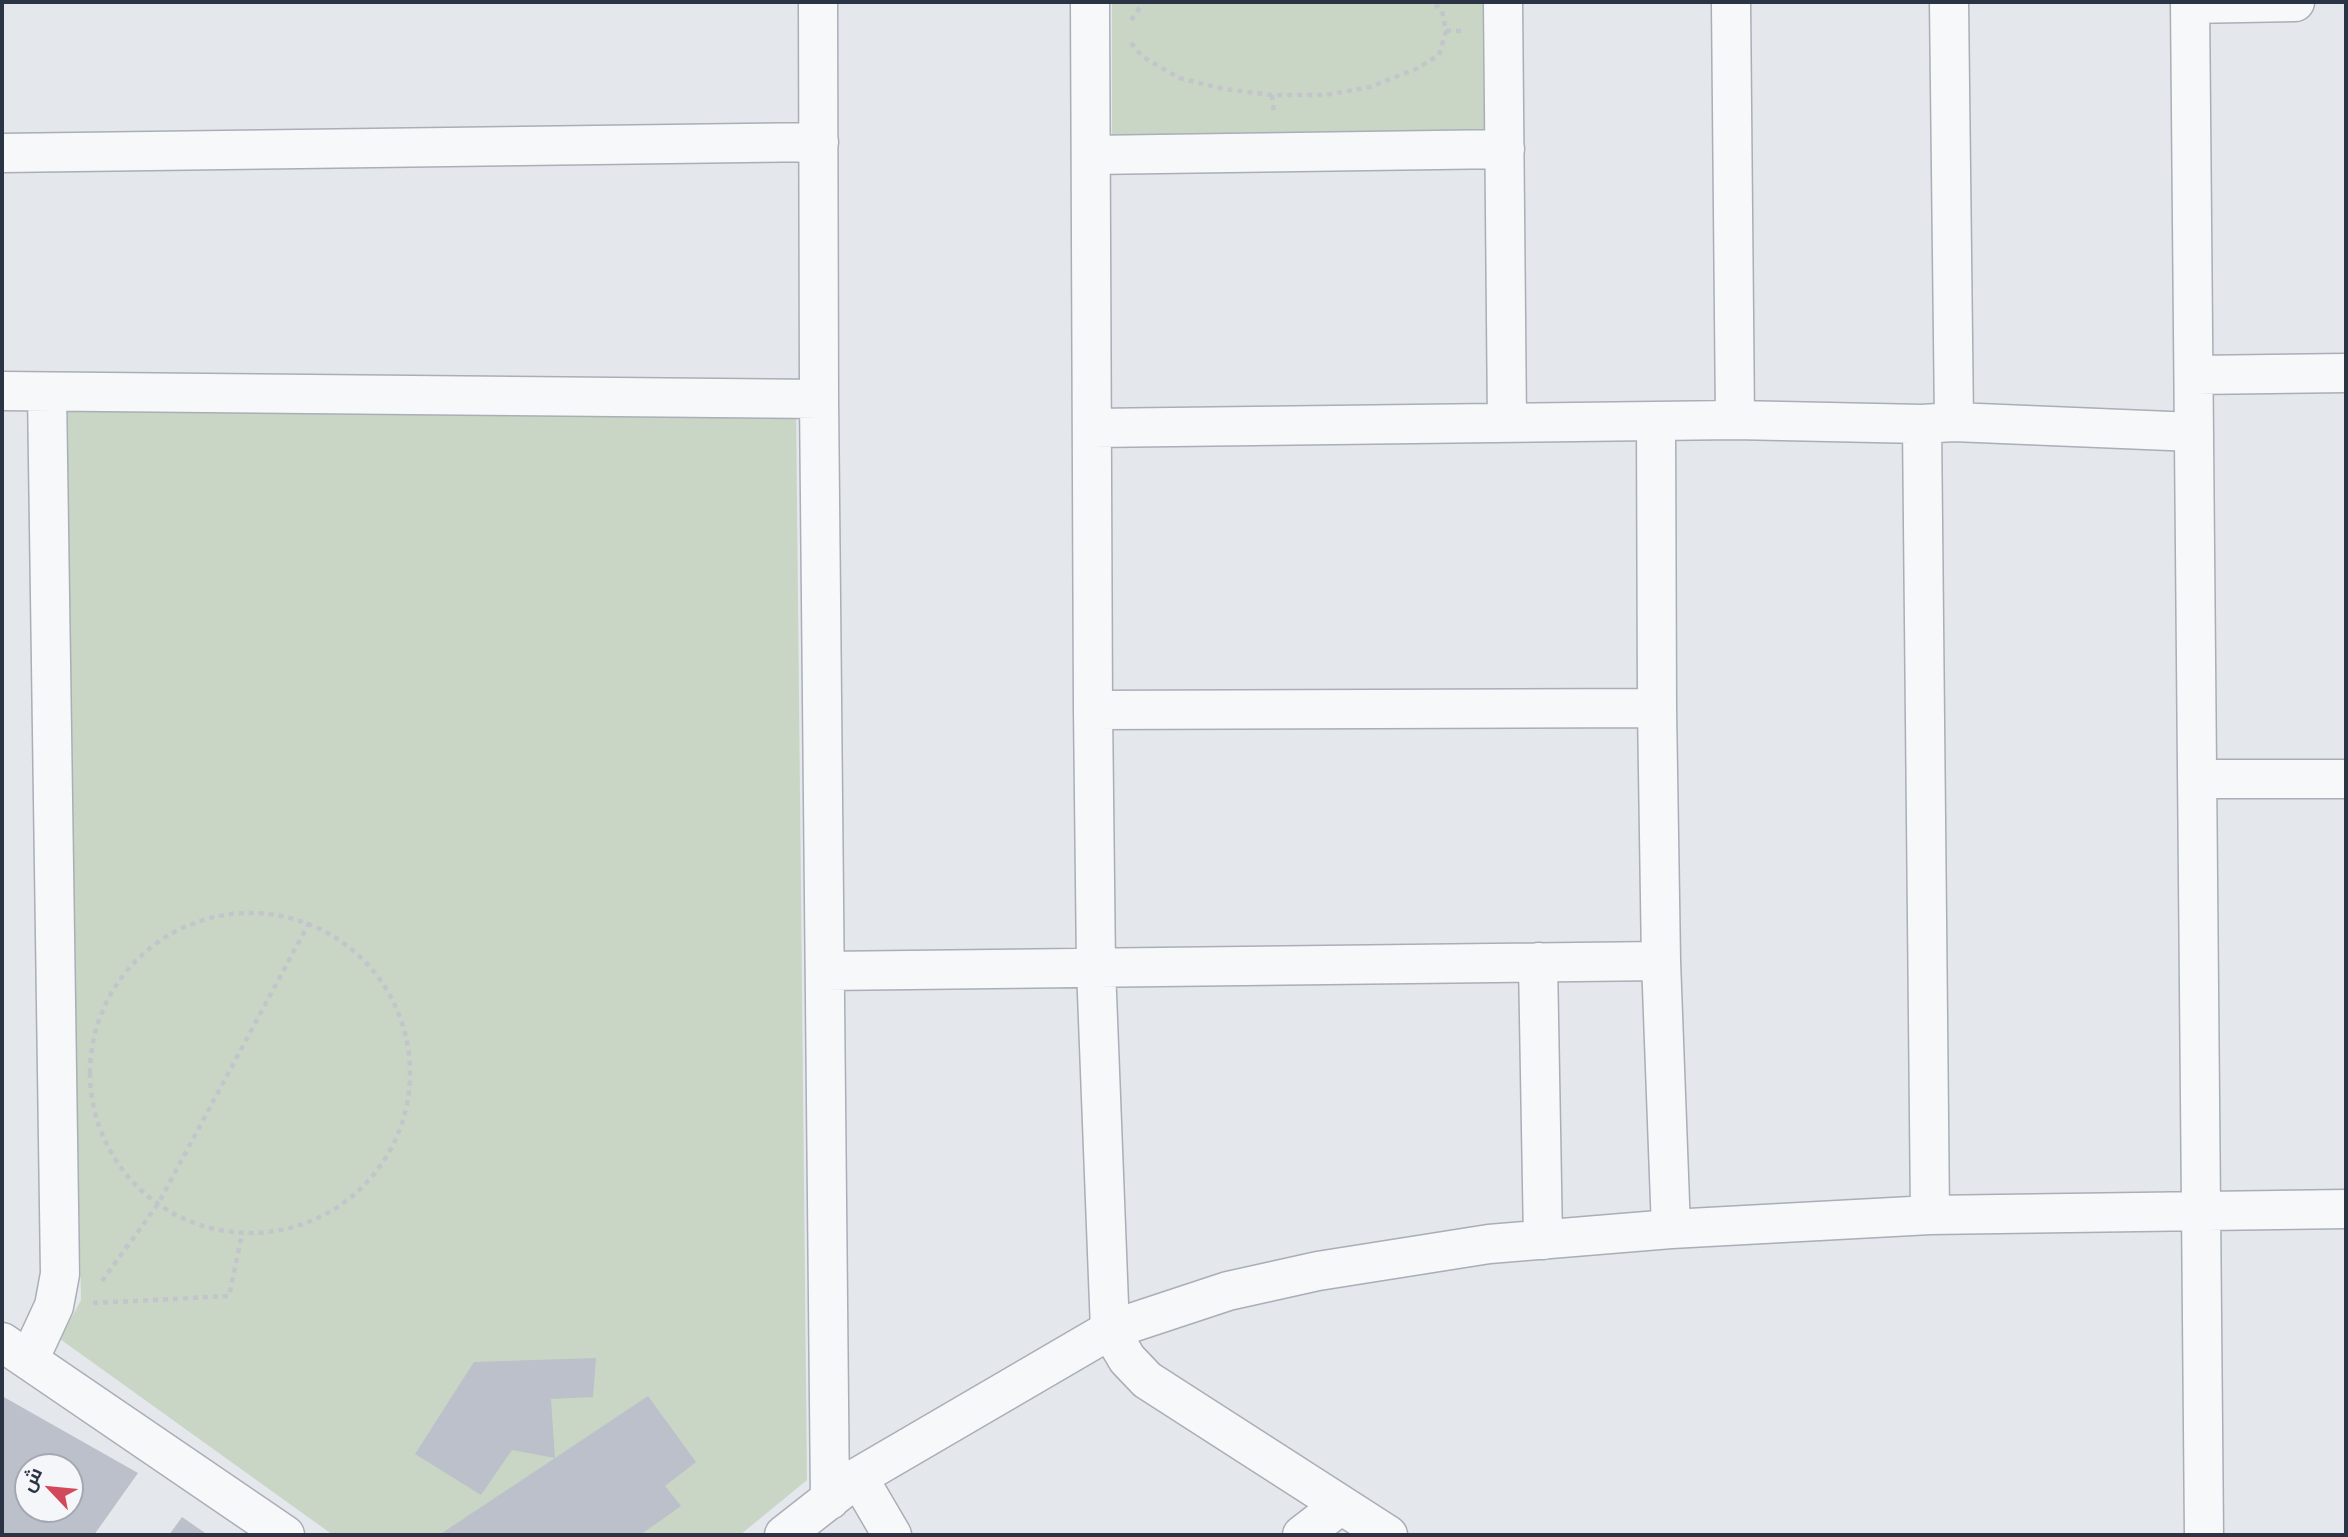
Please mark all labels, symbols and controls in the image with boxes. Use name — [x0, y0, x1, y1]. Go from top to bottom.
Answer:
north arrow — [14, 1453, 84, 1523]
text: ش — [15, 1463, 48, 1496]

